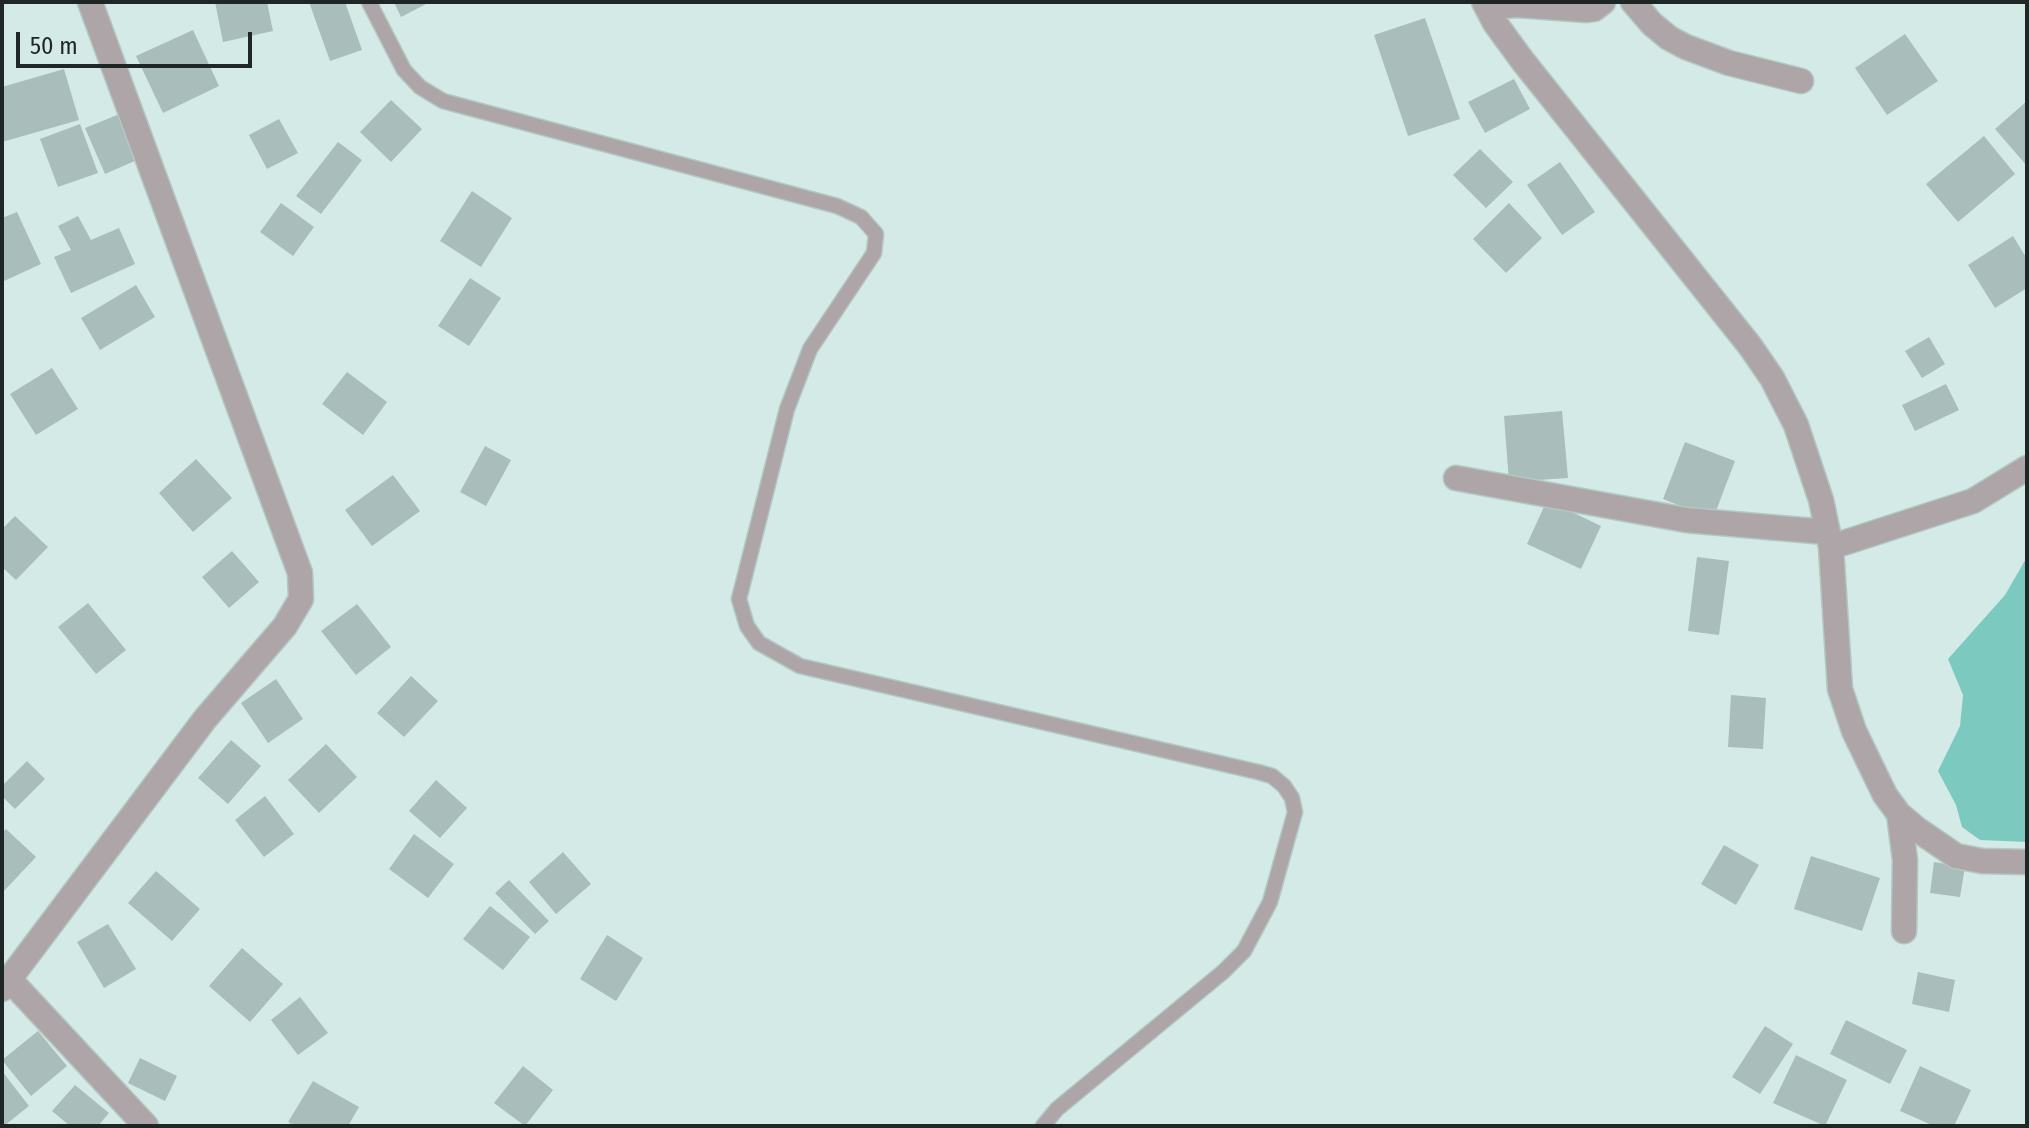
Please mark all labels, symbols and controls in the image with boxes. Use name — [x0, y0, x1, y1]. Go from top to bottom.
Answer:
scale bar — [20, 16, 256, 66]
text: 50 m — [30, 32, 78, 60]

